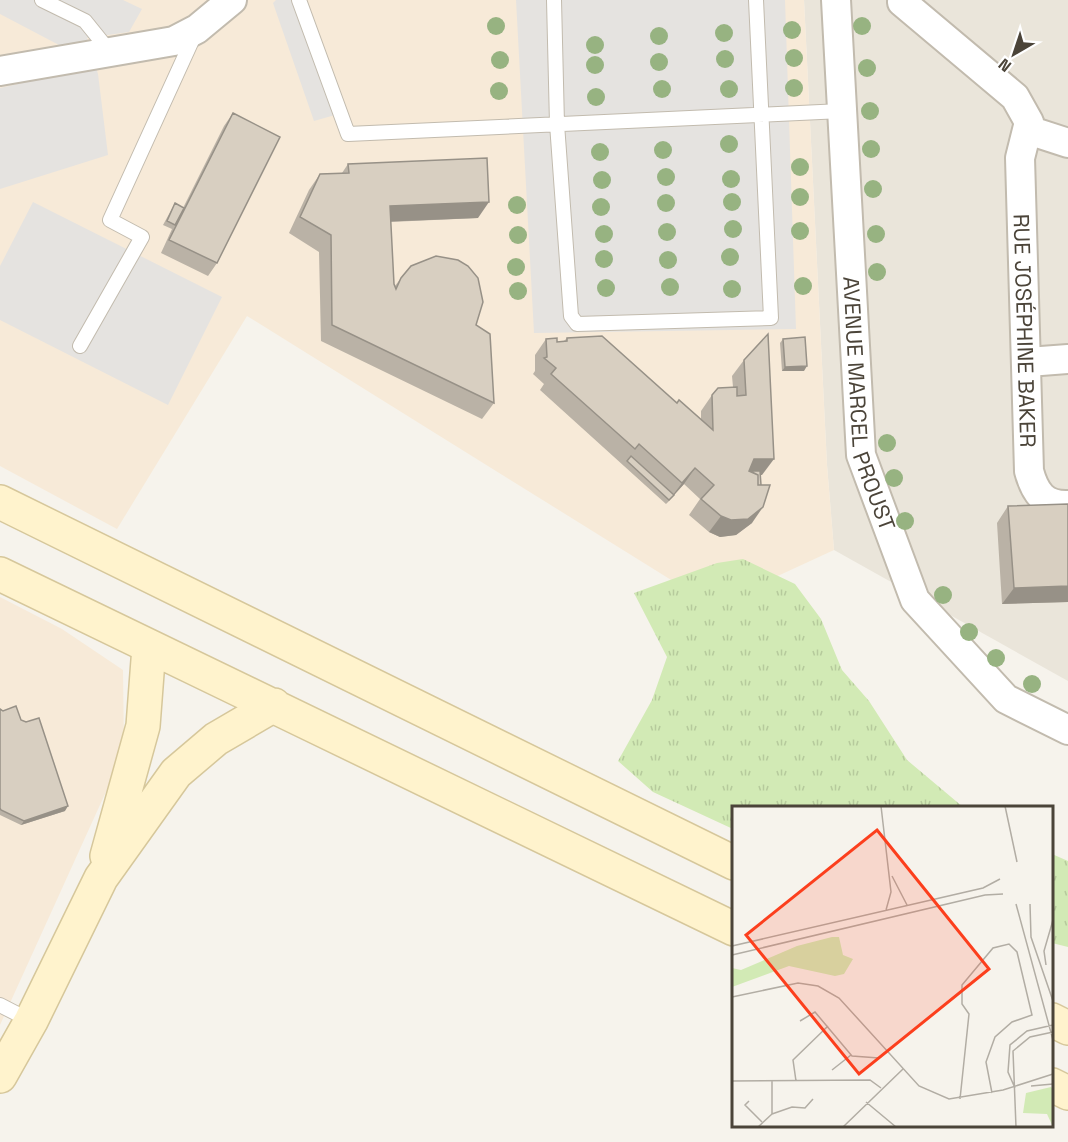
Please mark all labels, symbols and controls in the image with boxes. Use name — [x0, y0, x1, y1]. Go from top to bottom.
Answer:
north arrow — [984, 24, 1044, 84]
text: N — [994, 54, 1016, 77]
street label: RUE JOSÉPHINE BAKER — [1008, 213, 1042, 448]
street label: AVENUE MARCEL PROUST — [837, 275, 902, 535]
inset map — [732, 806, 1053, 1127]

